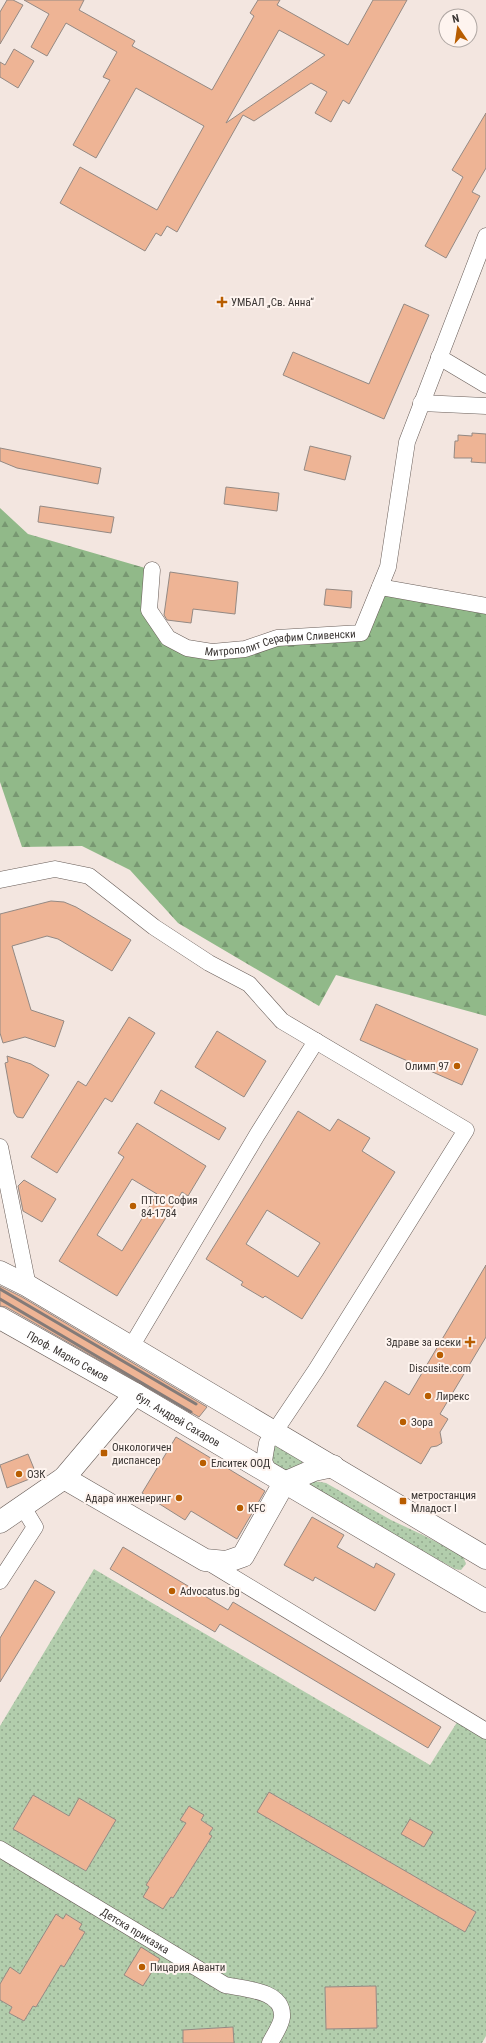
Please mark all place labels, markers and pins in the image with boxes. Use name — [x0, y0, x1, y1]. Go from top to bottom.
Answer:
marker: УМБАЛ „Св. Анна“ — [216, 296, 228, 308]
place label: УМБАЛ „Св. Анна“ — [231, 296, 314, 309]
place label: Олимп 97 — [405, 1060, 449, 1073]
marker: Олимп 97 — [452, 1061, 462, 1071]
place label: ПТТС София 84-1784 — [141, 1194, 198, 1220]
marker: ПТТС София 84-1784 — [128, 1201, 138, 1211]
place label: Здраве за всеки — [386, 1336, 461, 1349]
marker: Здраве за всеки — [464, 1336, 476, 1348]
marker: Discusite.com — [435, 1350, 445, 1360]
place label: Discusite.com — [409, 1362, 471, 1375]
place label: Лирекс — [436, 1390, 469, 1403]
marker: Лирекс — [423, 1391, 433, 1401]
place label: Зора — [411, 1416, 433, 1429]
marker: Зора — [398, 1417, 408, 1427]
place label: Онкологичен диспансер — [112, 1441, 172, 1467]
marker: Онкологичен диспансер — [99, 1448, 109, 1458]
place label: Елситек ООД — [211, 1457, 270, 1470]
marker: Елситек ООД — [198, 1458, 208, 1468]
place label: ОЗК — [27, 1468, 46, 1481]
marker: ОЗК — [14, 1469, 24, 1479]
place label: метростанция Младост I — [411, 1489, 476, 1515]
place label: Адара инженеринг — [85, 1492, 171, 1505]
marker: Адара инженеринг — [174, 1493, 184, 1503]
marker: метростанция Младост I — [398, 1496, 408, 1506]
place label: KFC — [248, 1502, 266, 1515]
marker: KFC — [235, 1503, 245, 1513]
place label: Advocatus.bg — [180, 1585, 240, 1598]
marker: Advocatus.bg — [167, 1586, 177, 1596]
place label: Пицария Аванти — [150, 1961, 225, 1974]
marker: Пицария Аванти — [137, 1962, 147, 1972]

